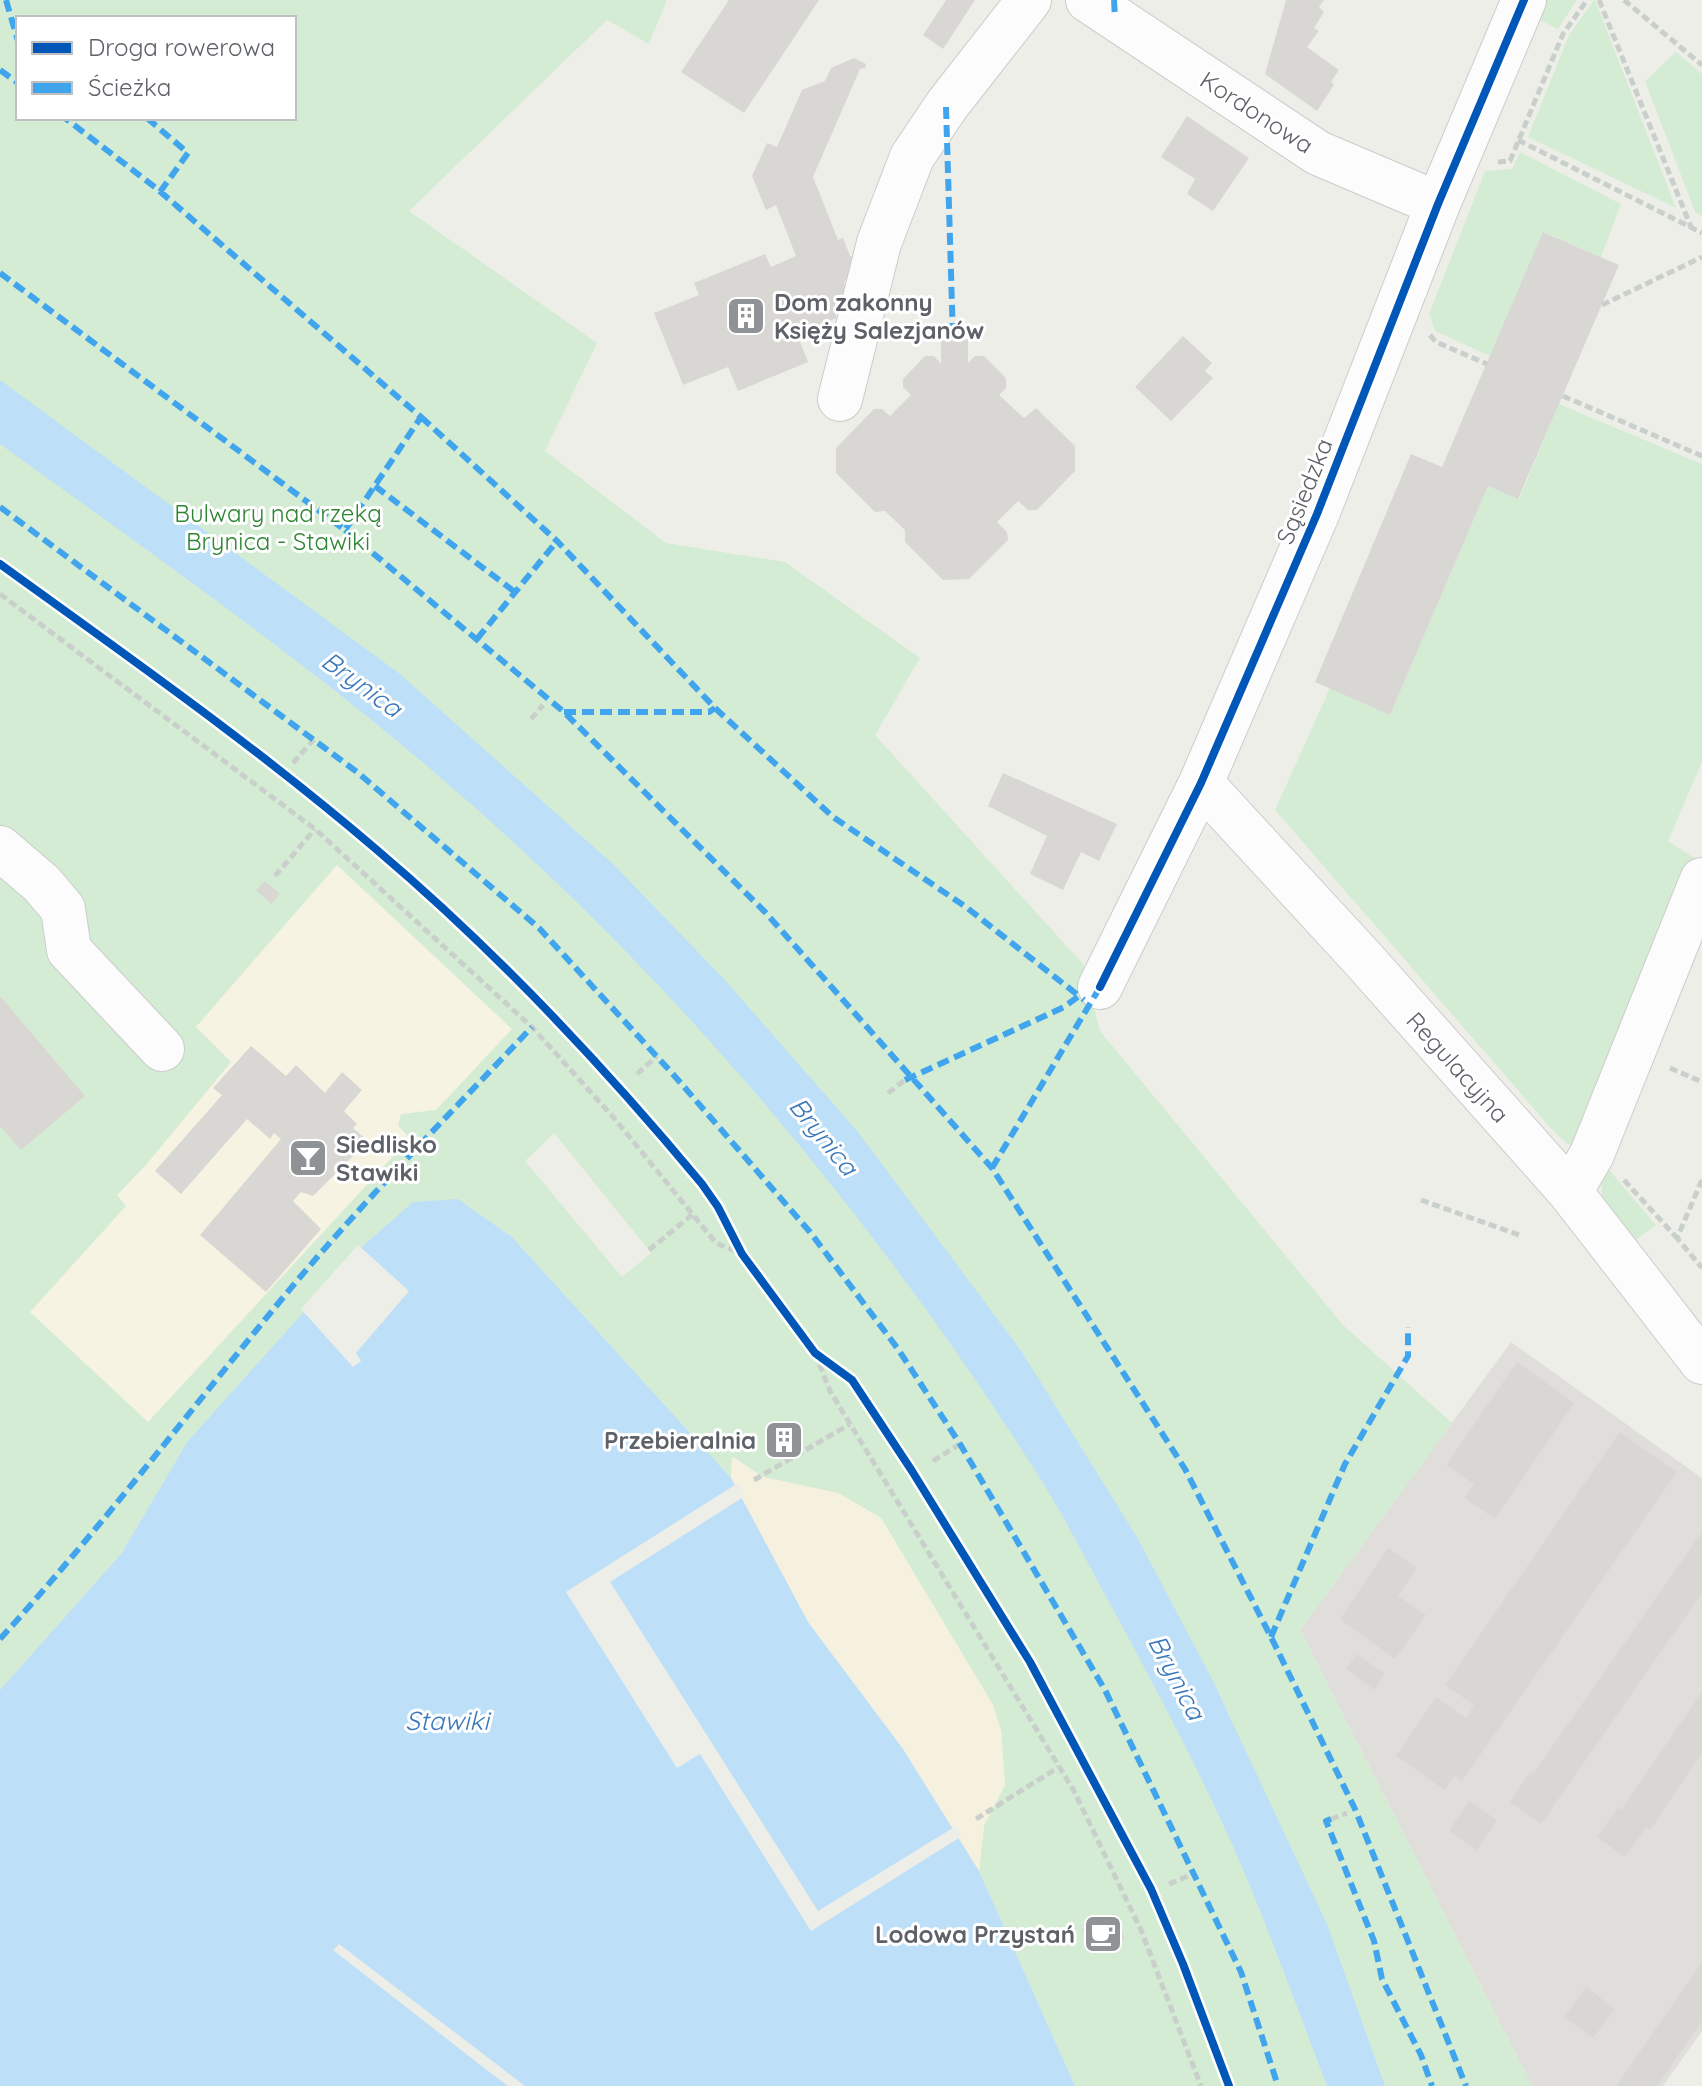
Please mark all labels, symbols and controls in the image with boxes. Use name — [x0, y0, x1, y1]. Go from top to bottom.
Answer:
legend — [16, 16, 296, 120]
text: Droga rowerowa — [88, 32, 275, 62]
street label: Kordonowa — [1195, 64, 1319, 160]
text: Ścieżka — [88, 72, 171, 102]
place label: Dom zakonny Księży Salezjanów — [774, 287, 984, 345]
building icon: Dom zakonny Księży Salezjanów — [725, 295, 767, 337]
street label: Sąsiedzka — [1269, 434, 1339, 548]
park label: Bulwary nad rzeką Brynica - Stawiki — [174, 498, 382, 556]
water label: Brynica — [315, 644, 410, 725]
street label: Regulacyjna — [1400, 1005, 1516, 1129]
water label: Brynica — [782, 1090, 866, 1183]
place label: Siedlisko Stawiki — [336, 1129, 437, 1187]
bar icon: Siedlisko Stawiki — [287, 1137, 329, 1179]
building icon: Przebieralnia — [763, 1419, 805, 1461]
place label: Przebieralnia — [604, 1425, 756, 1455]
water label: Brynica — [1141, 1629, 1214, 1726]
water label: Stawiki — [405, 1704, 492, 1737]
cafe icon: Lodowa Przystań — [1082, 1913, 1124, 1955]
place label: Lodowa Przystań — [875, 1919, 1075, 1949]

